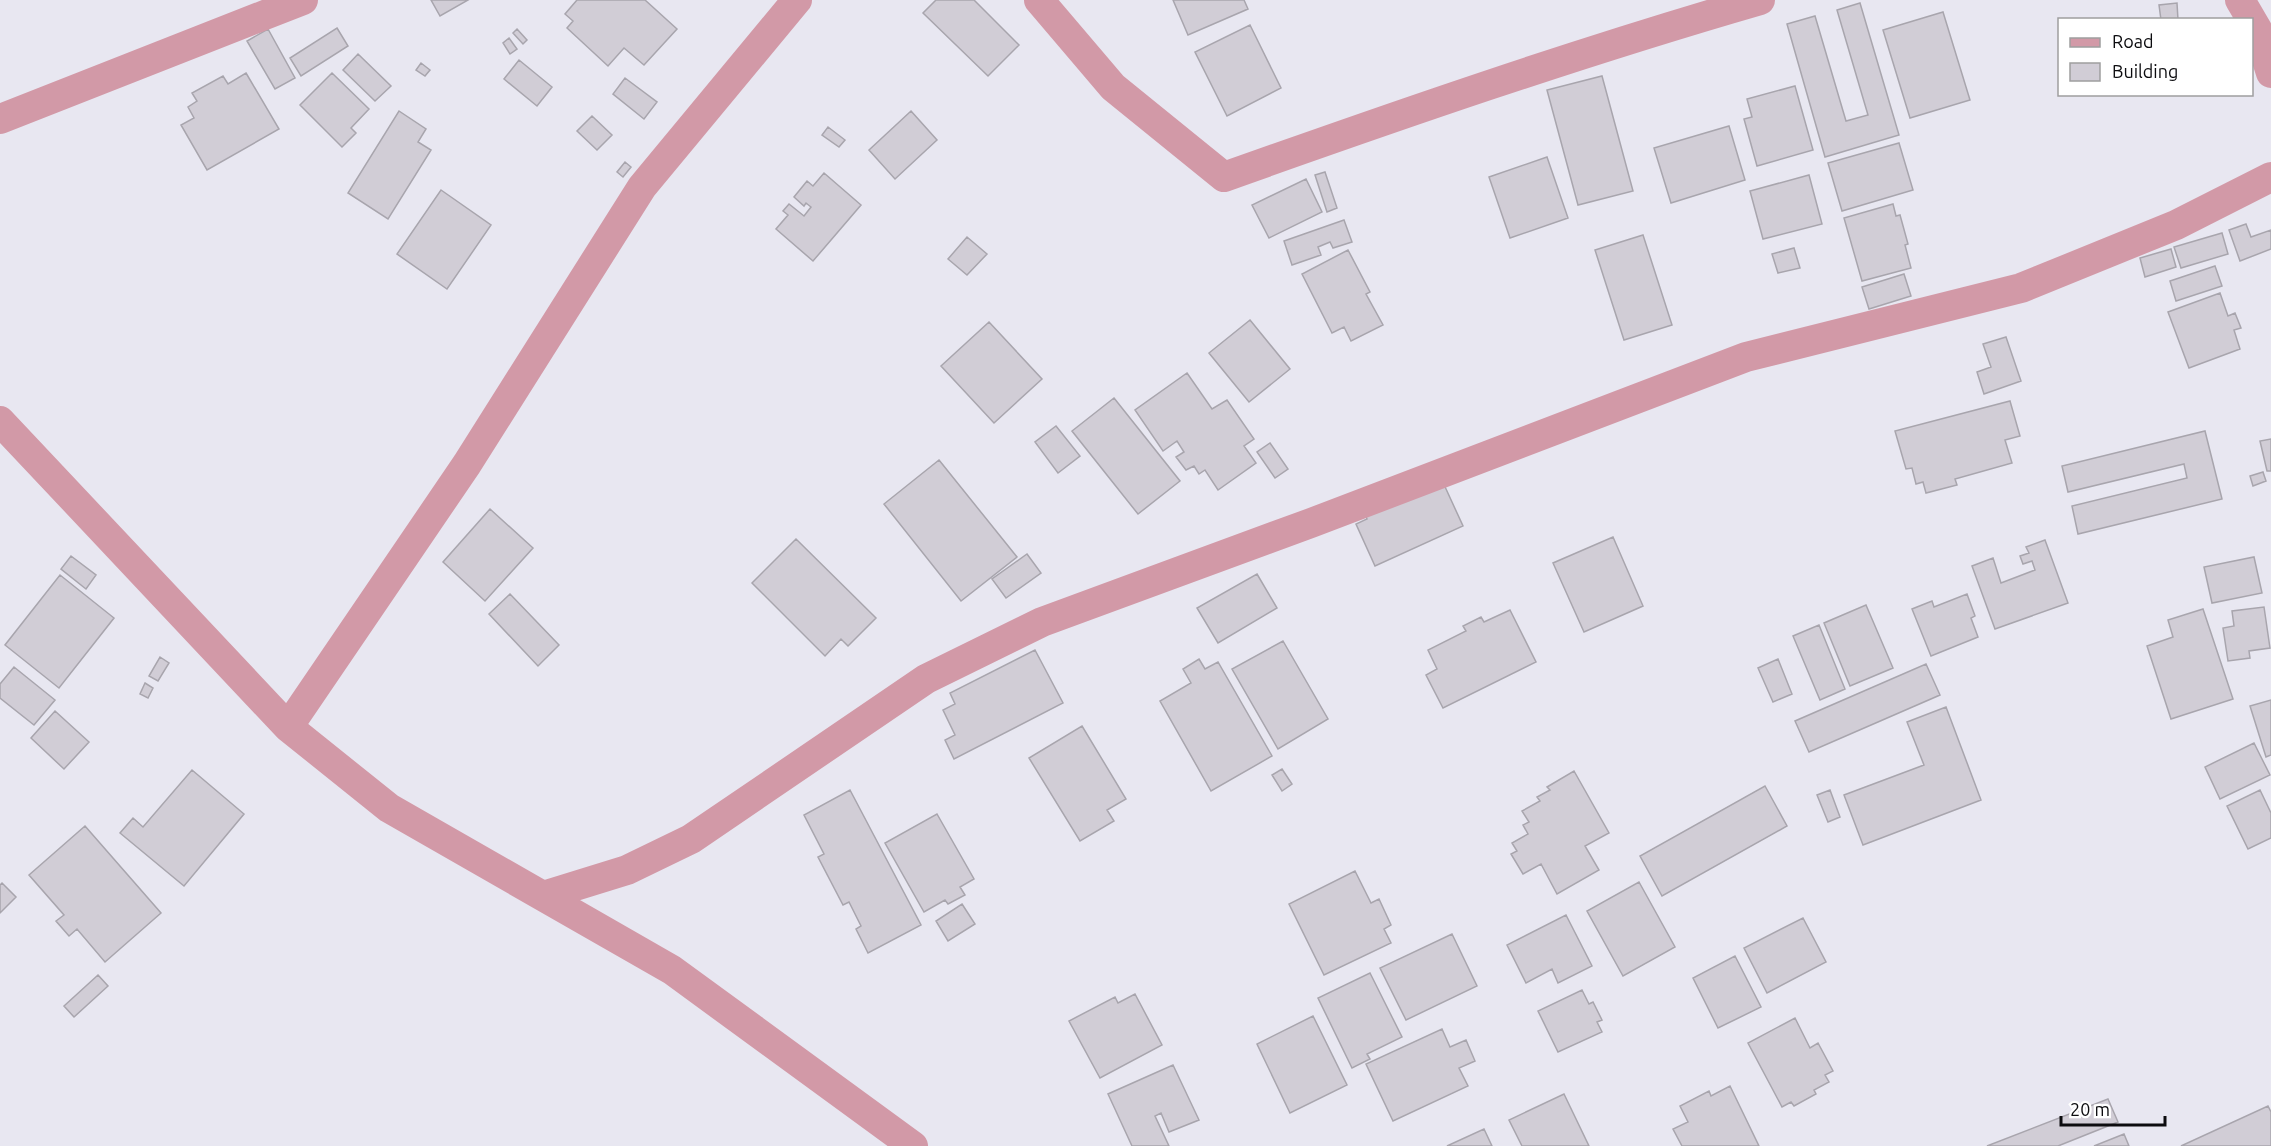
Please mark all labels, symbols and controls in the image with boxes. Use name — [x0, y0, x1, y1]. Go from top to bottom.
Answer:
legend — [2058, 18, 2253, 96]
text: Road — [2112, 31, 2154, 51]
text: Building — [2112, 61, 2178, 81]
scale bar — [2061, 1089, 2164, 1127]
text: 20 m — [2070, 1099, 2110, 1119]

